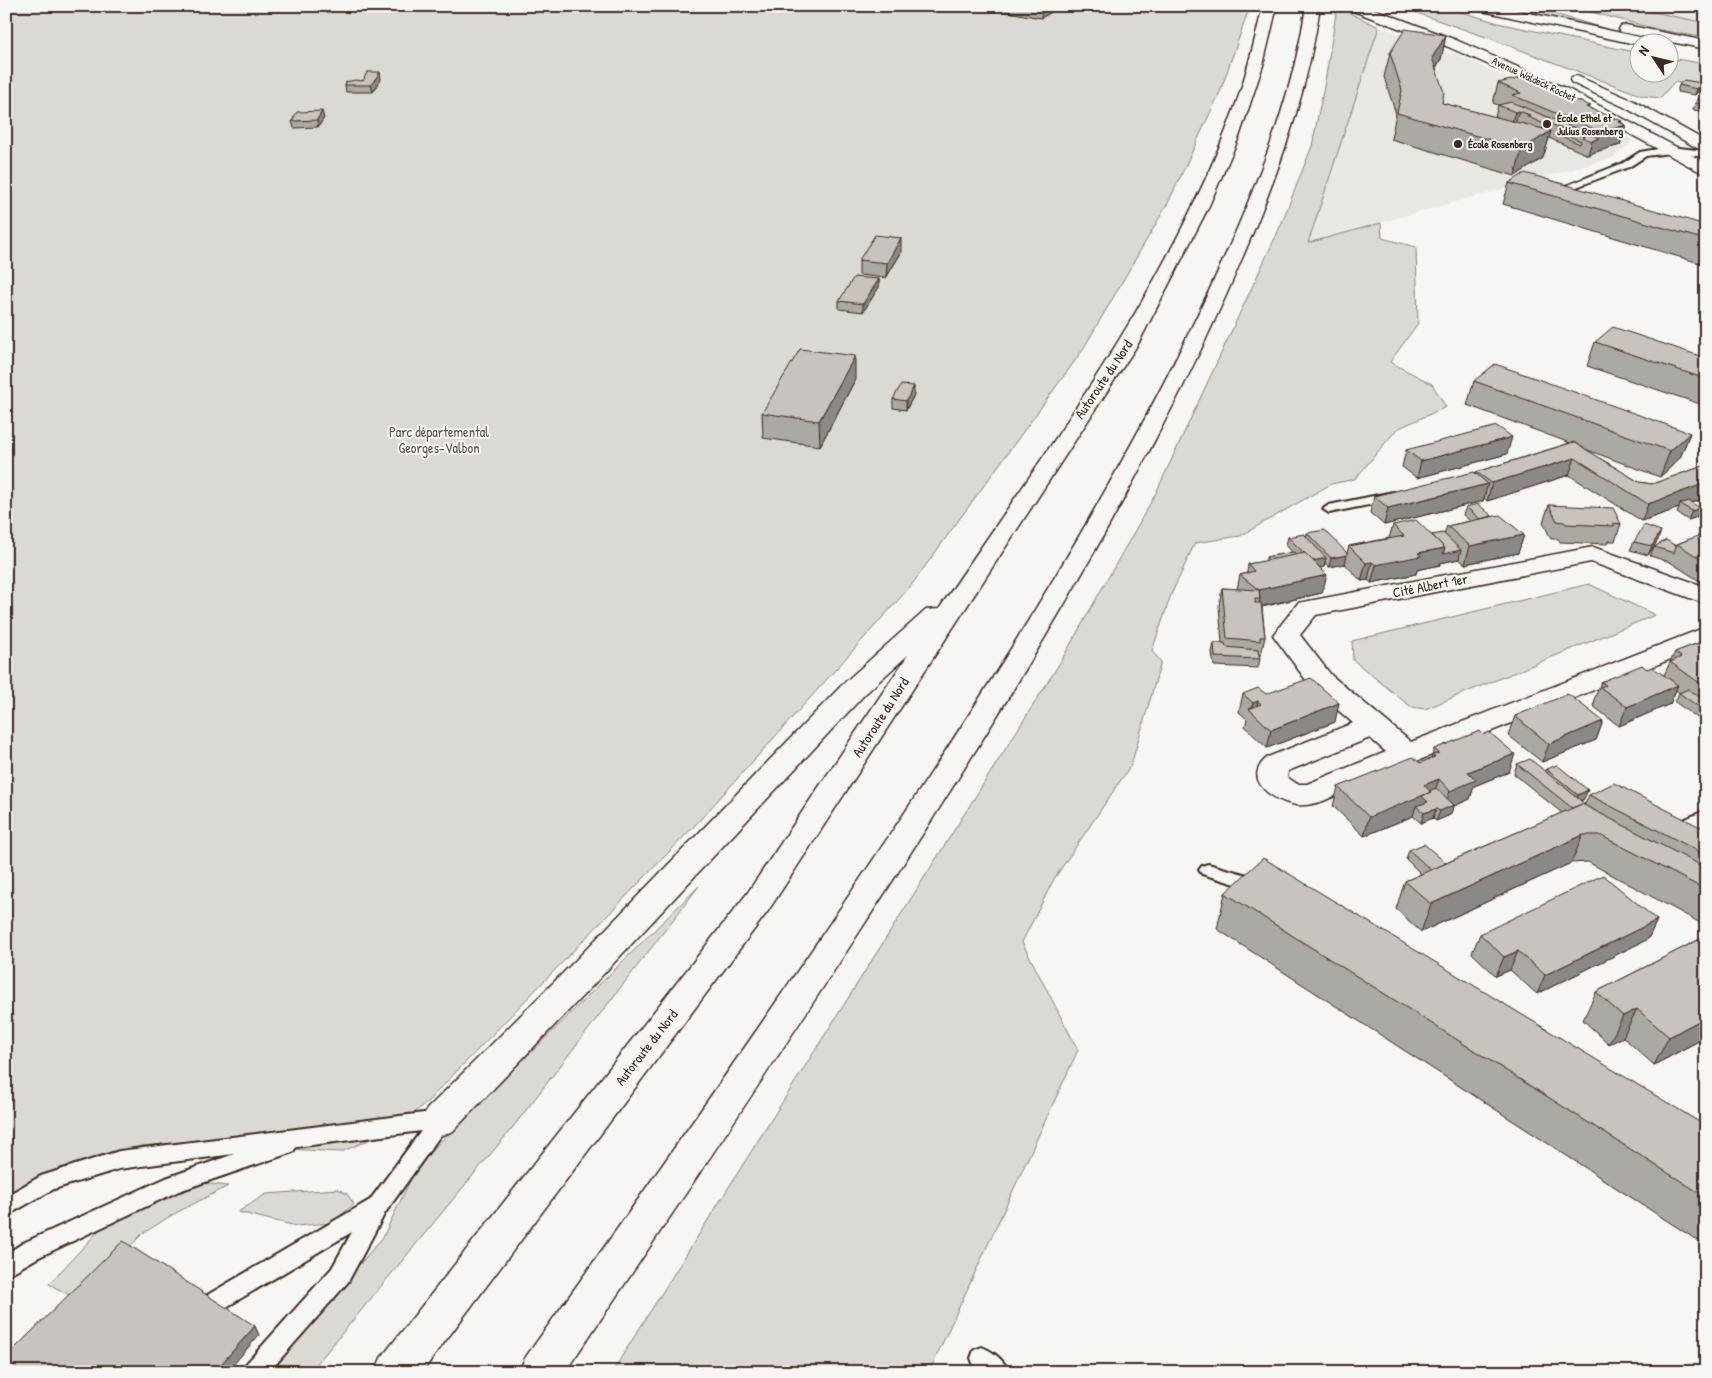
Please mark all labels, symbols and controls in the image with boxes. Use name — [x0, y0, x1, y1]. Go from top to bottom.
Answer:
north arrow — [1630, 32, 1680, 82]
text: N — [1633, 41, 1653, 59]
street label: Avenue Waldeck Rochet — [1490, 53, 1578, 105]
place label: École Ethel et Julius Rosenberg — [1557, 111, 1623, 139]
marker: École Ethel et Julius Rosenberg — [1541, 118, 1553, 130]
place label: École Rosenberg — [1468, 137, 1533, 152]
marker: École Rosenberg — [1452, 138, 1464, 150]
street label: Autoroute du Nord — [1070, 335, 1137, 422]
park label: Parc départemental Georges-Valbon — [389, 422, 489, 458]
street label: Cité Albert 1er — [1391, 568, 1470, 602]
street label: Autoroute du Nord — [847, 673, 913, 760]
street label: Autoroute du Nord — [610, 1005, 682, 1089]

